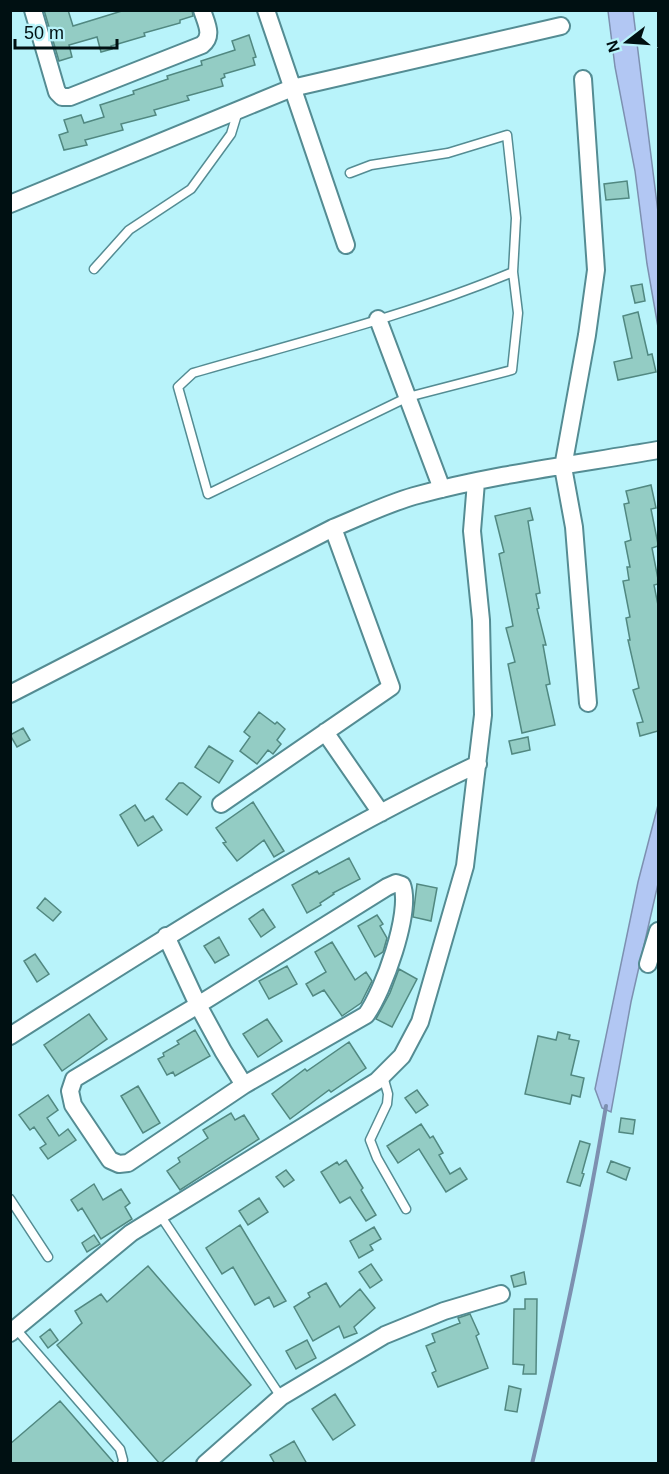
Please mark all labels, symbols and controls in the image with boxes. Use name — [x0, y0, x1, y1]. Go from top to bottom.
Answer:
scale bar — [15, 12, 117, 50]
north arrow — [597, 12, 657, 72]
text: 50 m — [24, 23, 64, 43]
text: N — [603, 38, 623, 54]

